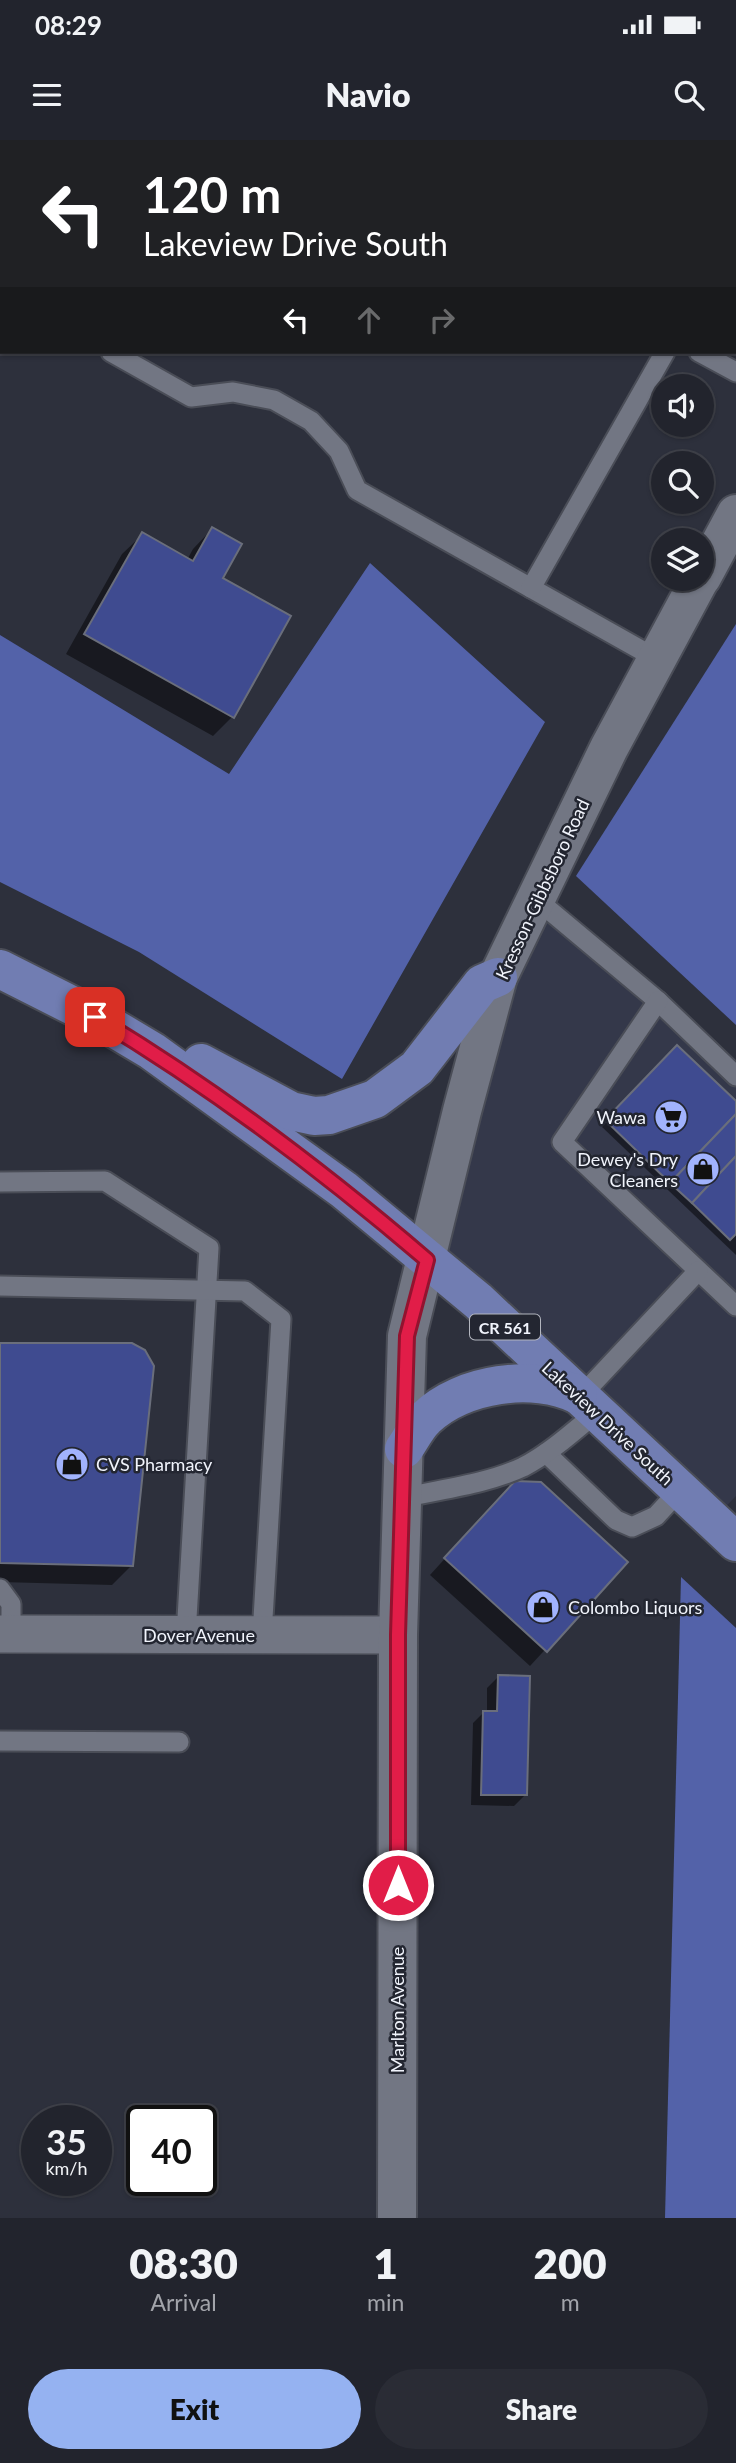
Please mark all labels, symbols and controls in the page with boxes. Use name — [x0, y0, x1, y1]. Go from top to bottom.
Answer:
text: 08:29 — [35, 9, 102, 41]
text: Navio — [325, 75, 411, 114]
icon: menu — [28, 76, 66, 114]
icon: search — [670, 76, 708, 114]
text: 120 m — [143, 165, 281, 223]
icon: left — [28, 168, 119, 259]
text: Lakeview Drive South — [143, 224, 448, 263]
icon: left — [277, 301, 315, 339]
icon: ahead — [350, 301, 388, 339]
icon: right — [423, 301, 461, 339]
map controls — [651, 374, 714, 591]
button: sound — [651, 374, 714, 437]
button: search — [651, 451, 714, 514]
button: layers — [651, 528, 714, 591]
street label: Kresson-Gibbsboro Road — [490, 795, 594, 983]
pin — [65, 987, 125, 1047]
icon: arrive — [76, 998, 114, 1036]
supermarket icon: Wawa — [652, 1098, 690, 1136]
place label: Wawa — [597, 1106, 646, 1128]
place label: Dewey's Dry Cleaners — [577, 1148, 679, 1191]
shop icon: Dewey's Dry Cleaners — [684, 1150, 722, 1188]
road number: CR 561 — [470, 1315, 540, 1340]
street label: Lakeview Drive South — [538, 1356, 678, 1490]
shop icon: CVS Pharmacy — [53, 1445, 91, 1483]
place label: CVS Pharmacy — [96, 1453, 213, 1475]
shop icon: Colombo Liquors — [524, 1588, 562, 1626]
place label: Colombo Liquors — [568, 1596, 703, 1618]
street label: Dover Avenue — [143, 1624, 255, 1646]
position arrow — [361, 1848, 435, 1922]
street label: Marlton Avenue — [386, 1947, 408, 2073]
speed limit sign: 40 — [126, 2105, 217, 2196]
text: 35 — [46, 2120, 87, 2162]
text: km/h — [45, 2157, 88, 2179]
text: 08:30 — [129, 2238, 238, 2288]
text: 1 — [374, 2238, 398, 2288]
text: 200 — [534, 2238, 607, 2288]
text: Arrival — [150, 2288, 217, 2316]
text: min — [367, 2288, 404, 2316]
text: m — [561, 2288, 580, 2316]
button: Exit — [28, 2369, 361, 2449]
button: Share — [375, 2369, 708, 2449]

